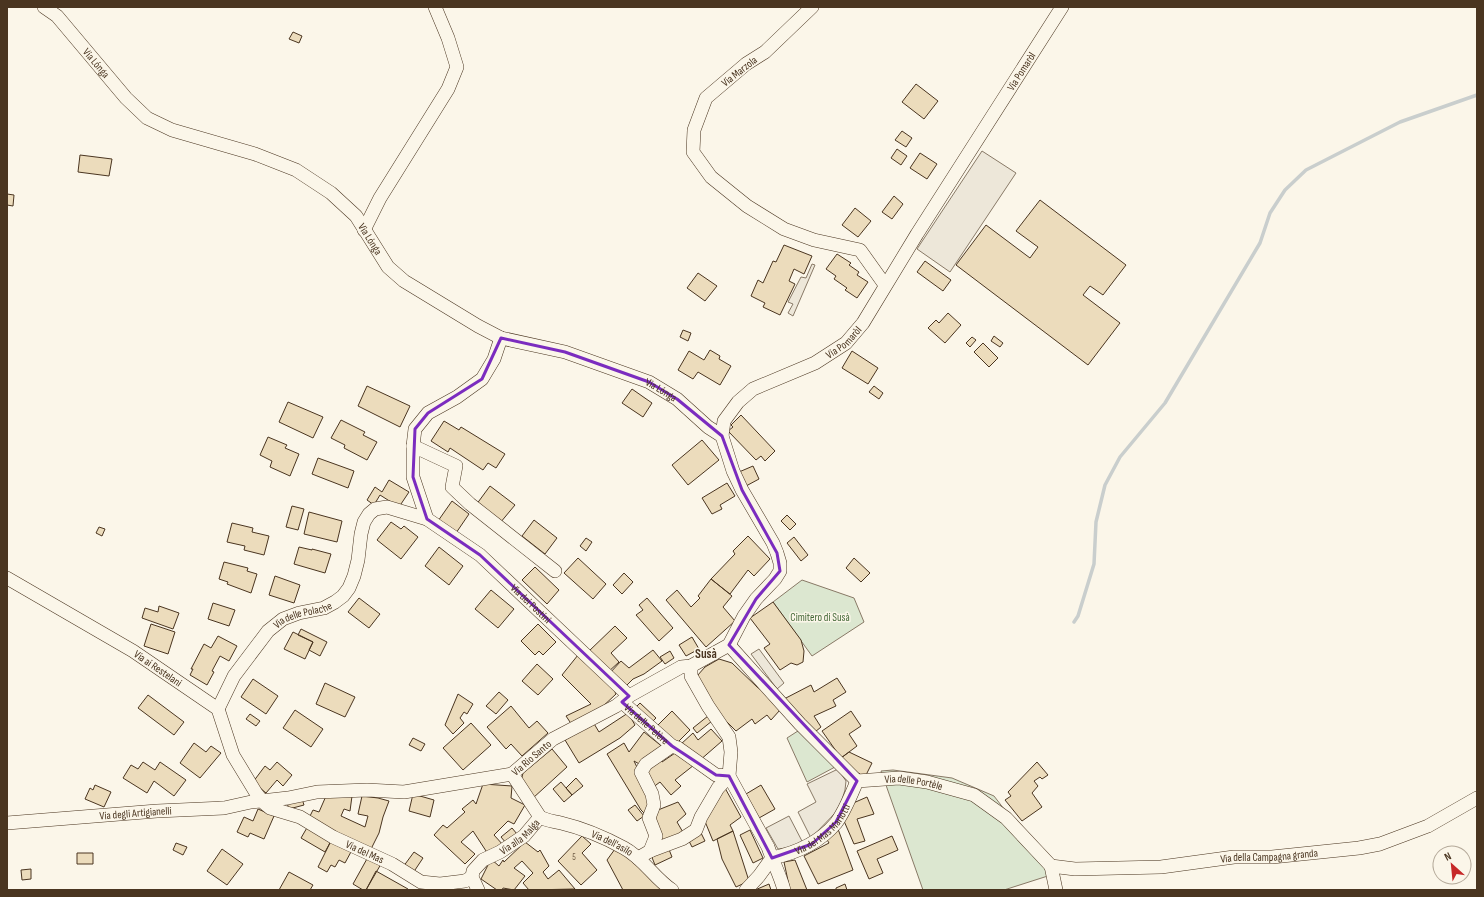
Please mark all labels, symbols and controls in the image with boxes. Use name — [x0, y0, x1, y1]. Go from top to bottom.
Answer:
street label: Via Lónga — [80, 46, 112, 81]
street label: Via Pomaròl — [1004, 50, 1038, 93]
street label: Via Marzola — [719, 53, 760, 89]
street label: Via Lónga — [355, 221, 385, 257]
street label: Via Pomaròl — [823, 324, 864, 361]
street label: Via Lónga — [644, 375, 679, 404]
street label: Via dei Postini — [508, 581, 554, 626]
street label: Via delle Polache — [271, 599, 334, 631]
park label: Cimitero di Susà — [790, 611, 850, 624]
district label: Susà — [695, 646, 717, 662]
street label: Via ai Restelani — [131, 648, 184, 689]
street label: Via delle Pelère — [621, 701, 671, 747]
street label: Via Rio Santo — [509, 737, 554, 778]
street label: Via delle Portèle — [884, 772, 944, 793]
street label: Via del Mas Mariotti — [793, 802, 853, 858]
street label: Via degli Artigianelli — [99, 804, 172, 823]
street label: Via alla Malga — [497, 816, 543, 857]
street label: Via dell'asilo — [589, 827, 636, 859]
street label: Via del Mas — [344, 838, 386, 866]
north arrow — [1432, 845, 1472, 885]
street label: Via della Campagna granda — [1220, 846, 1318, 866]
text: N — [1442, 849, 1453, 864]
house number: 5 — [572, 852, 576, 863]

